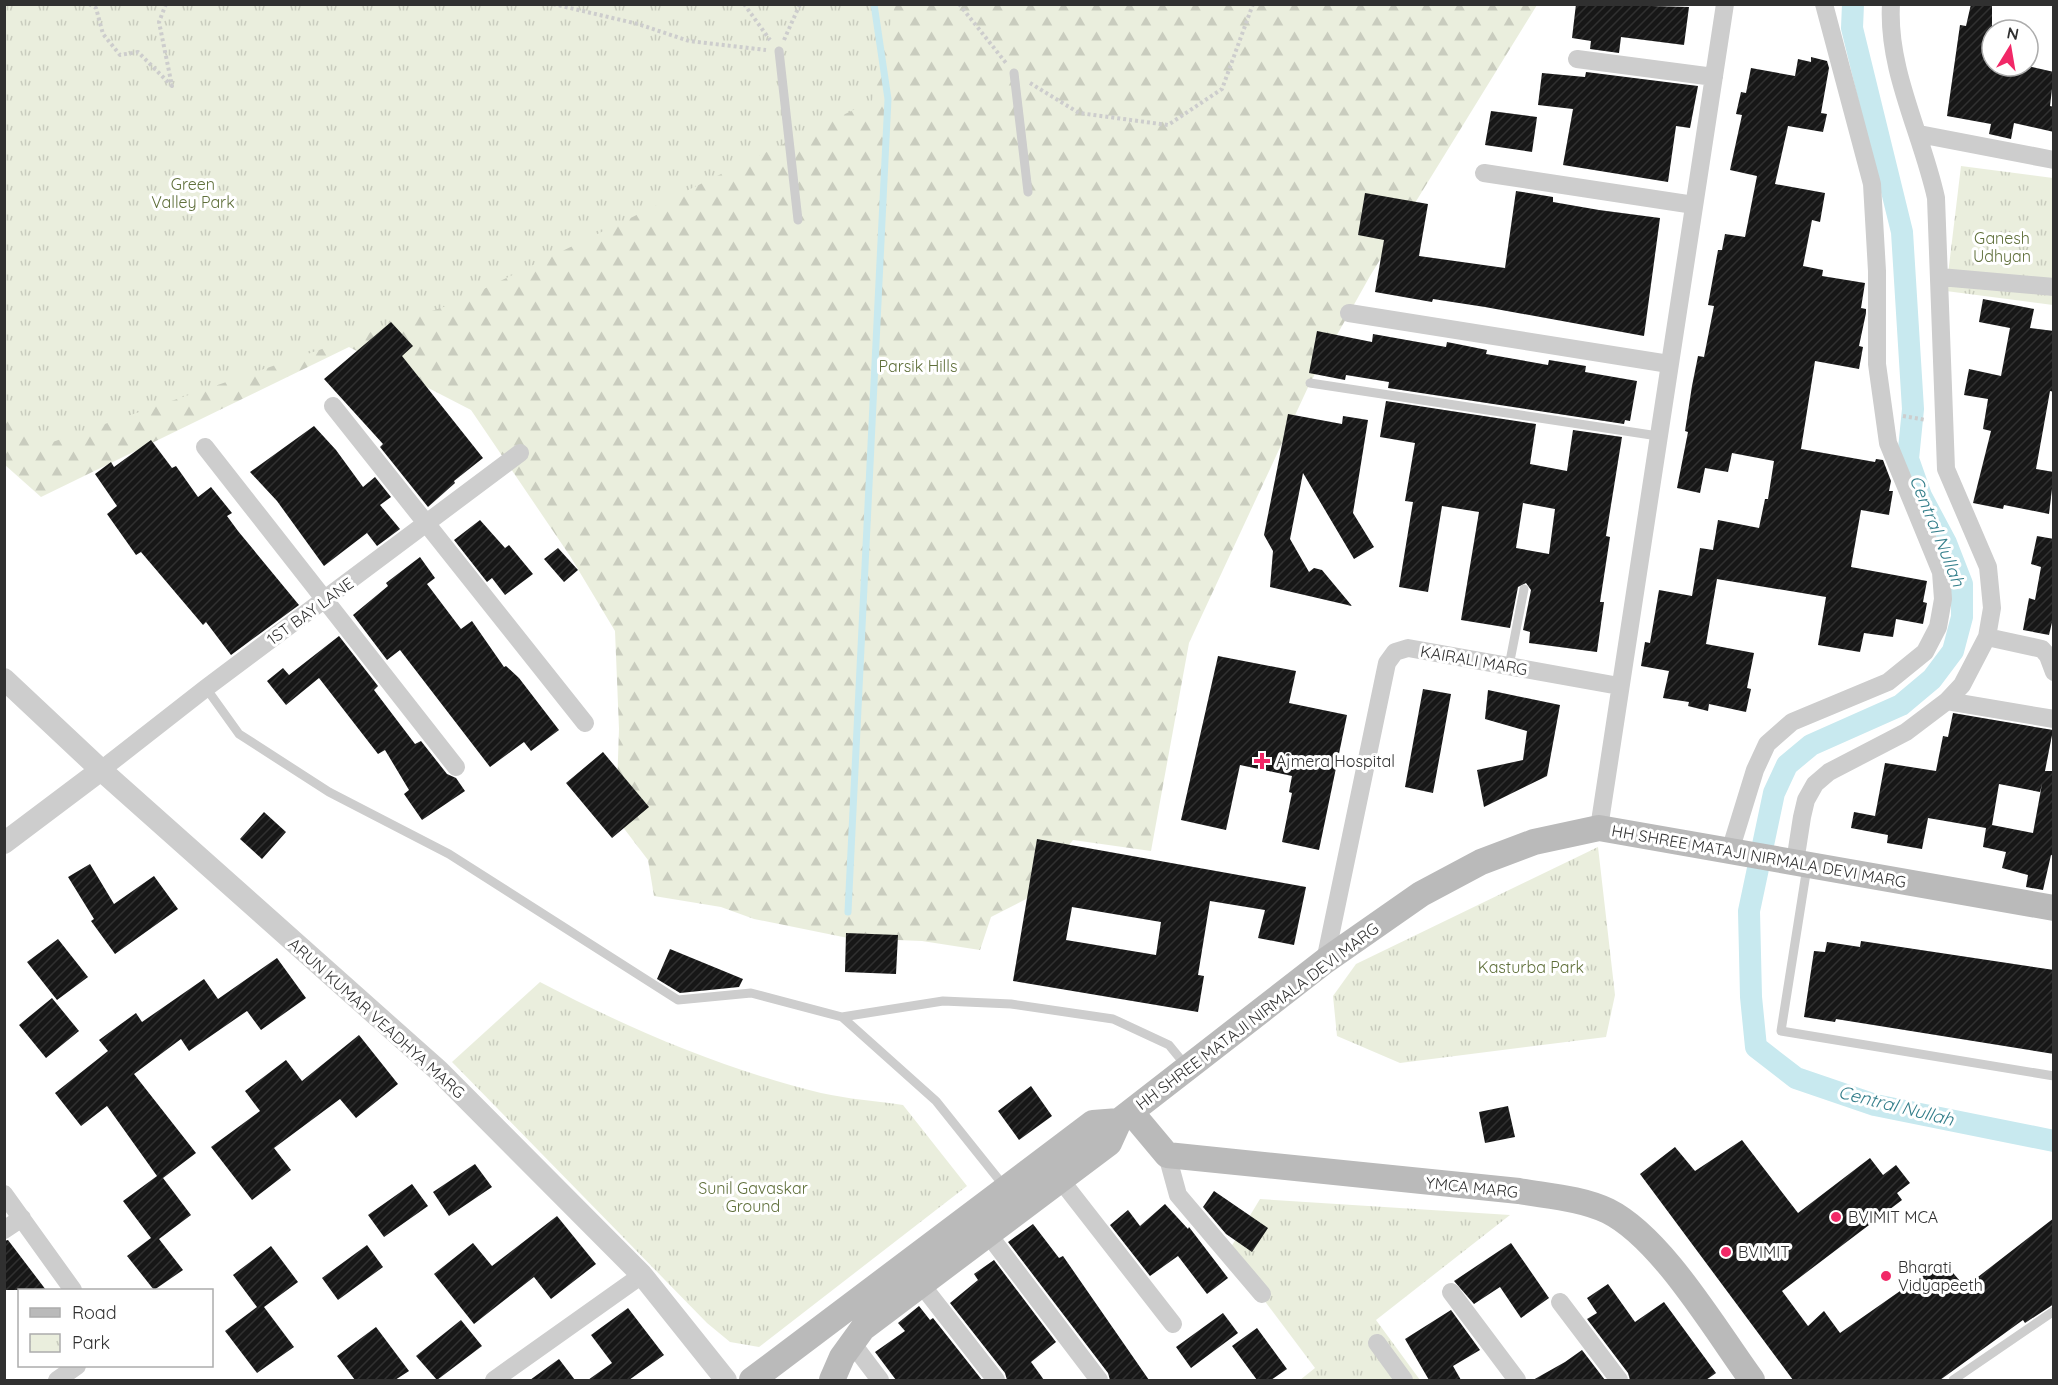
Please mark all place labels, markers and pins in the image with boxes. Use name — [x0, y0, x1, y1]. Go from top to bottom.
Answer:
place label: Ajmera Hospital — [1276, 751, 1395, 771]
marker: Ajmera Hospital — [1253, 752, 1271, 770]
place label: BVIMIT MCA — [1848, 1207, 1938, 1227]
marker: BVIMIT MCA — [1829, 1210, 1843, 1224]
place label: BVIMIT — [1738, 1242, 1790, 1262]
marker: BVIMIT — [1719, 1245, 1733, 1259]
place label: Bharati Vidyapeeth — [1898, 1257, 1983, 1295]
marker: Bharati Vidyapeeth — [1879, 1269, 1893, 1283]

